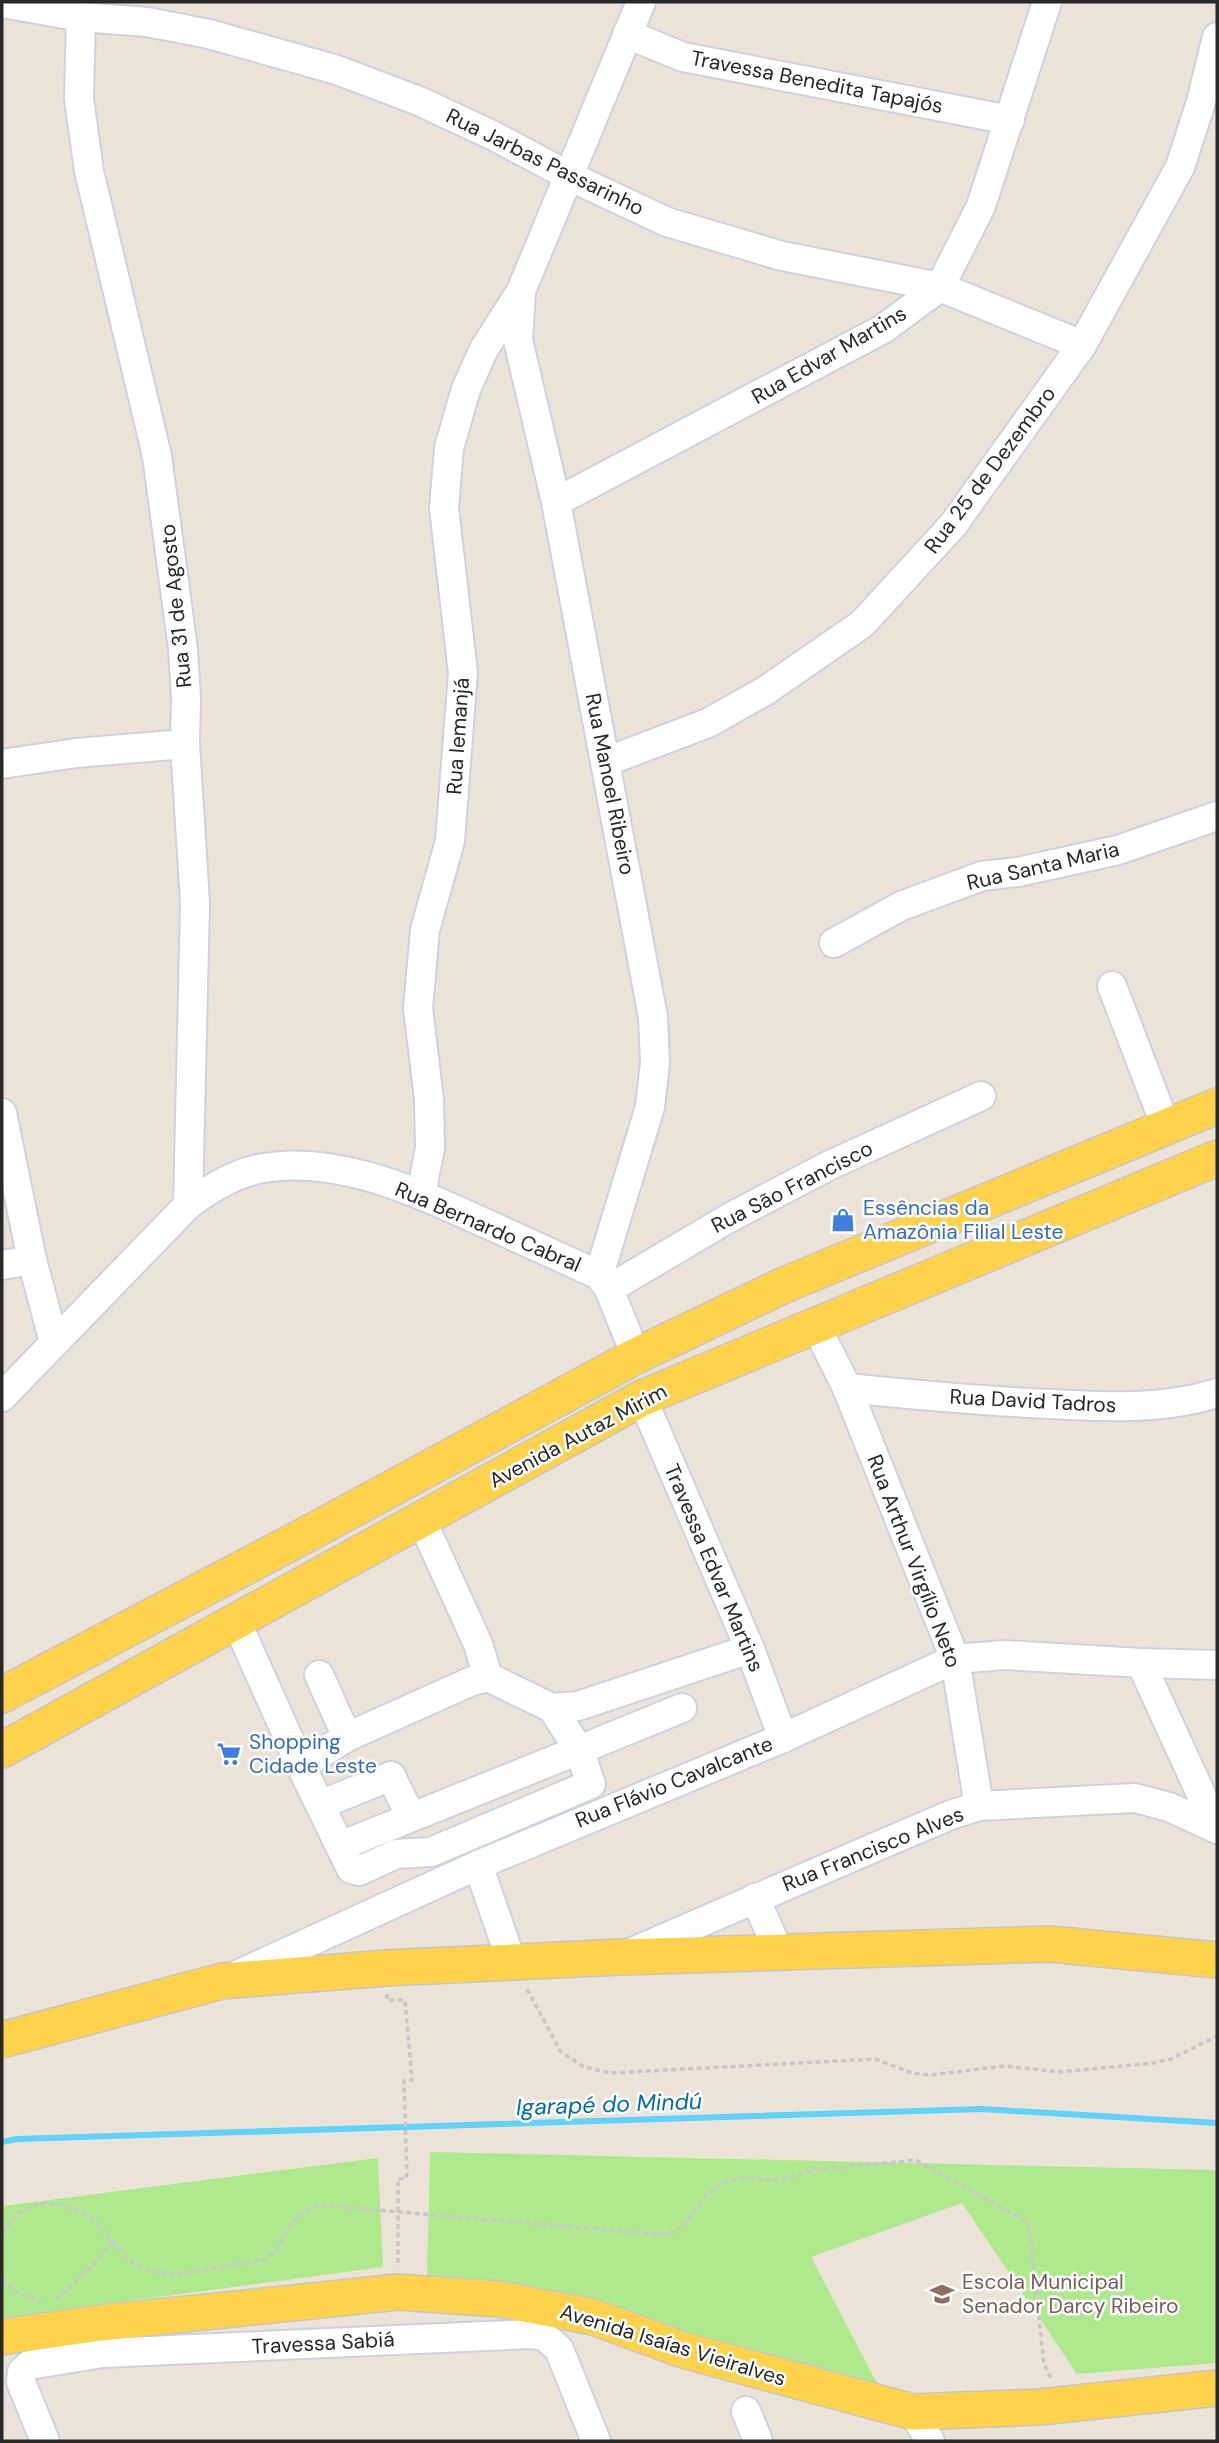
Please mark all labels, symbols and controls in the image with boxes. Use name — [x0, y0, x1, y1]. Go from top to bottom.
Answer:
street label: Travessa Benedita Tapajós — [689, 44, 945, 120]
street label: Rua Jarbas Passarinho — [441, 102, 649, 222]
street label: Rua Edvar Martins — [746, 299, 912, 411]
street label: Rua 25 de Dezembro — [918, 381, 1062, 559]
street label: Rua 31 de Agosto — [153, 523, 199, 689]
street label: Rua Iemanjá — [440, 677, 476, 795]
street label: Rua Manoel Ribeiro — [579, 691, 641, 877]
street label: Rua Santa Maria — [964, 835, 1122, 897]
street label: Rua São Francisco — [706, 1134, 878, 1240]
street label: Rua Bernardo Cabral — [391, 1175, 585, 1279]
place label: Essências da Amazônia Filial Leste — [863, 1194, 1064, 1246]
shop icon: Essências da Amazônia Filial Leste — [829, 1206, 857, 1234]
street label: Avenida Autaz Mirim — [484, 1377, 672, 1495]
street label: Rua David Tadros — [949, 1383, 1117, 1419]
street label: Rua Arthur Virgílio Neto — [860, 1450, 968, 1672]
street label: Travessa Edvar Martins — [658, 1460, 770, 1676]
place label: Shopping Cidade Leste — [249, 1728, 377, 1780]
street label: Rua Flávio Cavalcante — [571, 1730, 777, 1834]
supermarket icon: Shopping Cidade Leste — [215, 1740, 243, 1768]
street label: Rua Francisco Alves — [778, 1800, 968, 1898]
water label: Igarapé do Mindú — [515, 2086, 703, 2122]
place label: Escola Municipal Senador Darcy Ribeiro — [962, 2268, 1179, 2320]
school or university icon: Escola Municipal Senador Darcy Ribeiro — [928, 2280, 956, 2308]
street label: Avenida Isaías Vieiralves — [557, 2297, 789, 2393]
street label: Travessa Sabiá — [251, 2325, 395, 2361]

